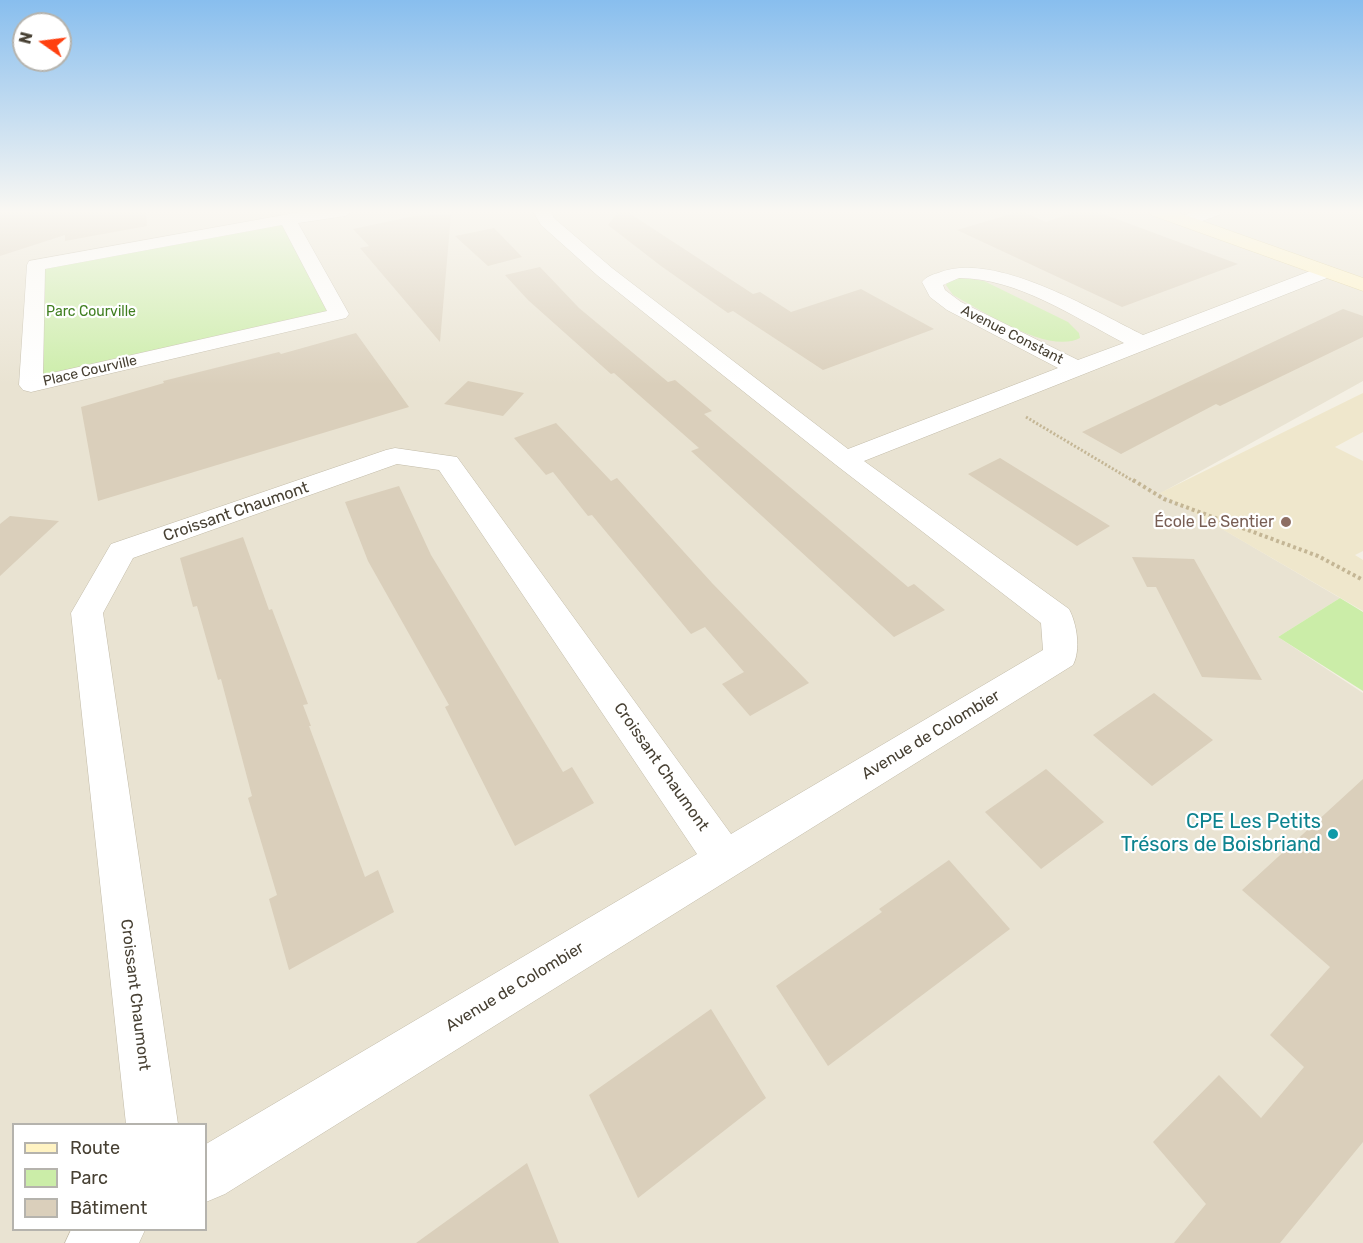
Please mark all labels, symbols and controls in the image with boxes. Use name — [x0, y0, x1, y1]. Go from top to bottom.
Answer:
north arrow — [12, 12, 72, 72]
text: N — [15, 30, 37, 46]
street label: Avenue Constant — [958, 302, 1066, 368]
park label: Parc Courville — [46, 304, 136, 320]
street label: Place Courville — [41, 352, 139, 390]
street label: Croissant Chaumont — [161, 478, 311, 546]
place label: École Le Sentier — [1154, 512, 1274, 532]
marker: École Le Sentier — [1279, 515, 1293, 529]
street label: Avenue de Colombier — [858, 686, 1004, 784]
street label: Croissant Chaumont — [609, 699, 713, 835]
place label: CPE Les Petits Trésors de Boisbriand — [1121, 810, 1321, 857]
marker: CPE Les Petits Trésors de Boisbriand — [1326, 827, 1340, 841]
street label: Croissant Chaumont — [116, 918, 154, 1072]
street label: Avenue de Colombier — [442, 938, 588, 1036]
legend — [12, 1123, 207, 1231]
text: Route — [70, 1137, 120, 1159]
text: Parc — [70, 1167, 108, 1189]
text: Bâtiment — [70, 1197, 147, 1219]

